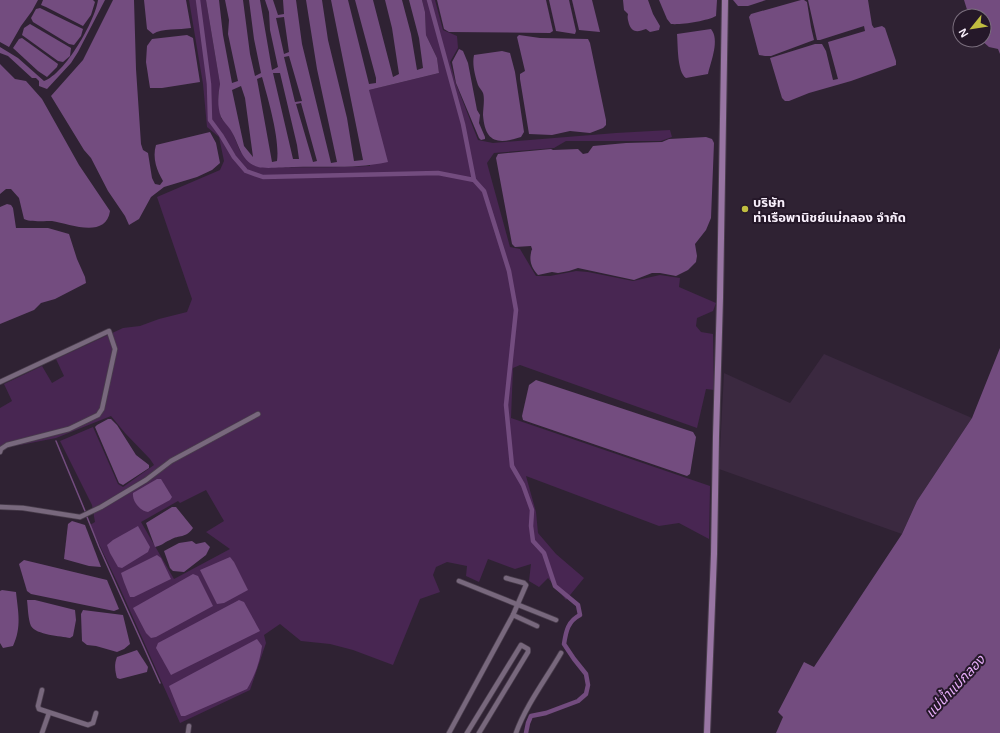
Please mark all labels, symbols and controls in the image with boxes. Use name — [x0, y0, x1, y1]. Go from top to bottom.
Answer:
north arrow — [952, 8, 992, 48]
text: N — [956, 27, 971, 39]
place label: บริษัท ท่าเรือพานิชย์แม่กลอง จำกัด — [753, 195, 906, 225]
marker: บริษัท ท่าเรือพานิชย์แม่กลอง จำกัด — [740, 204, 750, 214]
water label: แม่น้ำแม่กลอง — [921, 649, 989, 720]

